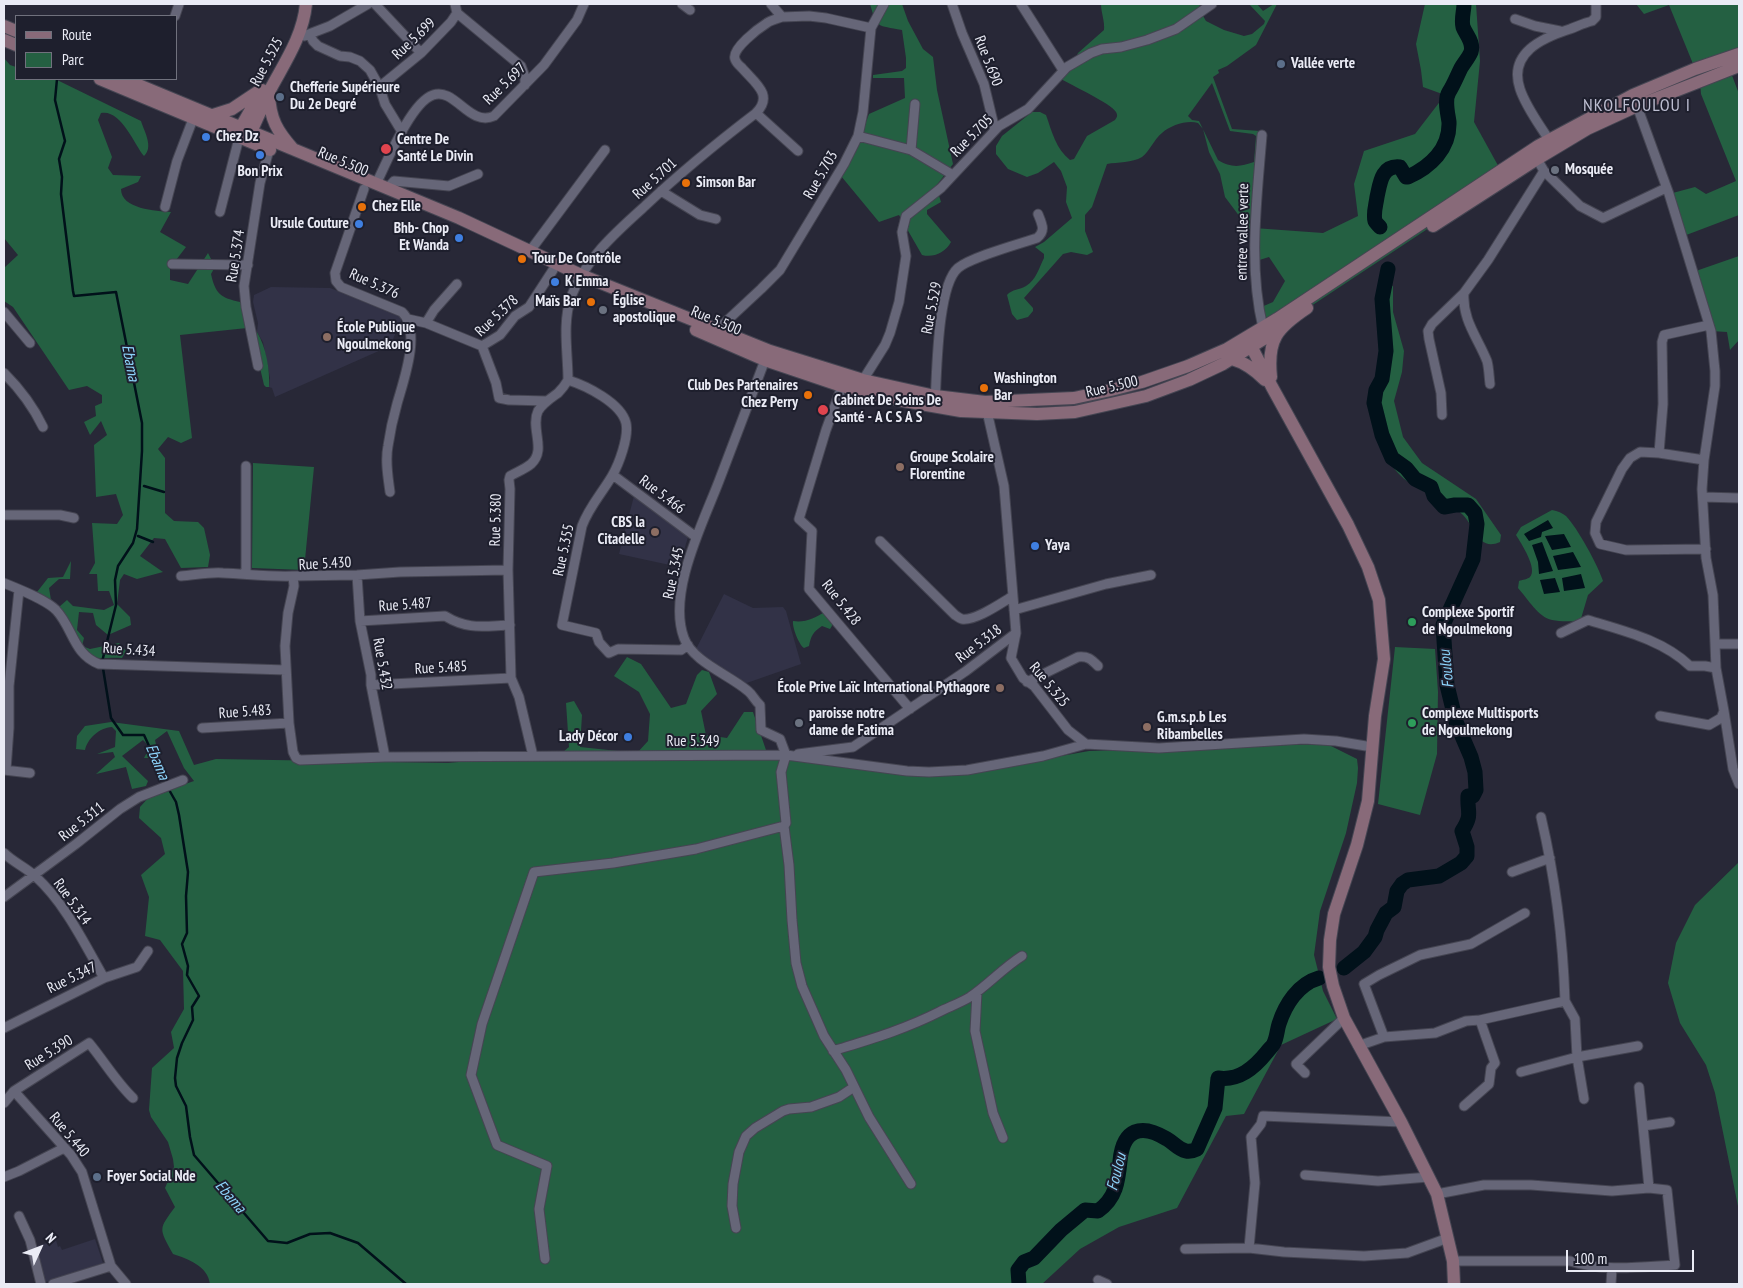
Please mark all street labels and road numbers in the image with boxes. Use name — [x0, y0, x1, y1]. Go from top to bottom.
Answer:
street label: Rue 5.699 — [389, 14, 439, 64]
street label: Rue 5.690 — [970, 33, 1006, 89]
street label: Rue 5.525 — [247, 34, 287, 90]
street label: Rue 5.697 — [480, 59, 530, 109]
street label: Rue 5.705 — [947, 111, 997, 161]
street label: Rue 5.500 — [315, 143, 371, 181]
street label: Rue 5.703 — [800, 148, 842, 202]
street label: Rue 5.701 — [629, 155, 681, 203]
street label: entree vallee verte — [1233, 183, 1253, 281]
street label: Rue 5.374 — [223, 229, 249, 283]
street label: Rue 5.376 — [346, 265, 402, 303]
street label: Rue 5.529 — [918, 280, 946, 336]
street label: Rue 5.378 — [472, 291, 522, 341]
street label: Rue 5.500 — [688, 302, 744, 340]
street label: Rue 5.500 — [1084, 372, 1140, 402]
street label: Rue 5.466 — [636, 472, 688, 518]
street label: Rue 5.380 — [487, 493, 505, 547]
street label: Rue 5.355 — [550, 522, 578, 578]
street label: Rue 5.345 — [660, 545, 688, 601]
street label: Rue 5.430 — [298, 554, 352, 574]
street label: Rue 5.428 — [818, 577, 864, 629]
street label: Rue 5.487 — [378, 594, 432, 616]
street label: Rue 5.318 — [953, 621, 1005, 667]
street label: Rue 5.432 — [369, 636, 395, 692]
street label: Rue 5.434 — [102, 639, 156, 661]
street label: Rue 5.485 — [414, 658, 468, 678]
street label: Rue 5.325 — [1025, 659, 1073, 711]
street label: Rue 5.483 — [218, 701, 272, 723]
street label: Rue 5.349 — [667, 733, 719, 751]
street label: Rue 5.311 — [56, 799, 108, 845]
street label: Rue 5.314 — [49, 875, 95, 929]
street label: Rue 5.347 — [44, 958, 100, 998]
street label: Rue 5.390 — [22, 1031, 76, 1075]
street label: Rue 5.440 — [45, 1109, 93, 1161]

